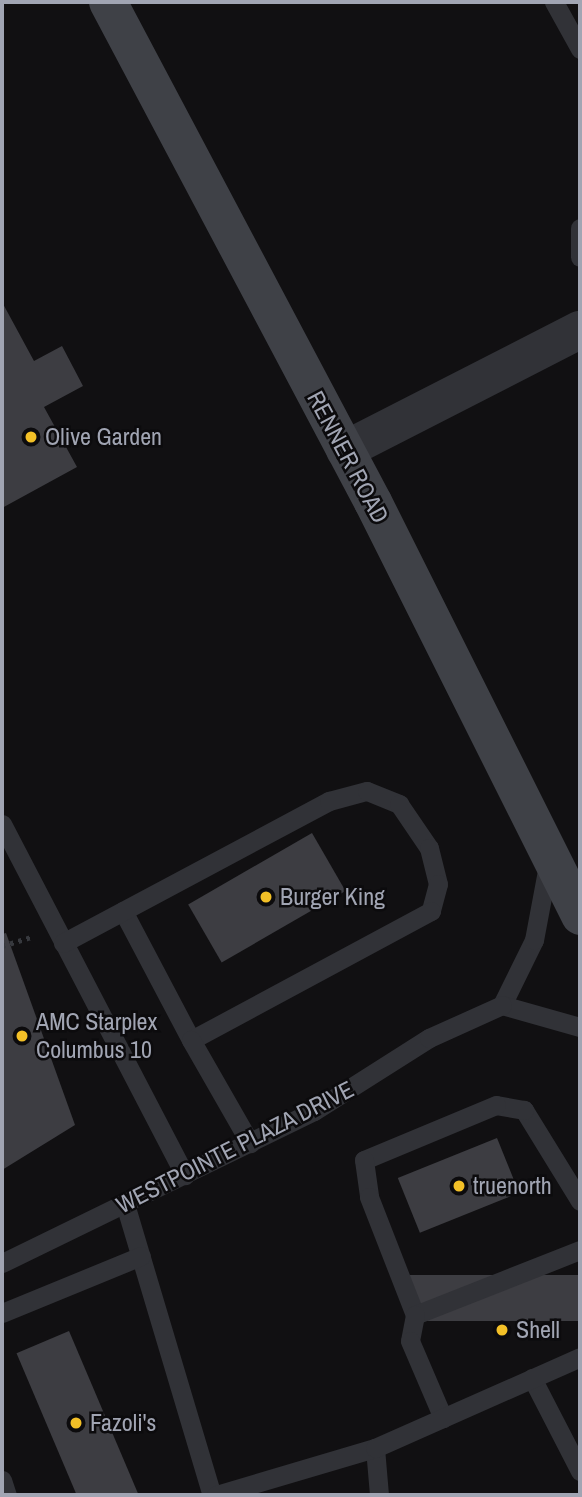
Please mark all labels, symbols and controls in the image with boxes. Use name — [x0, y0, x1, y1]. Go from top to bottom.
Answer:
street label: RENNER ROAD — [301, 386, 395, 528]
place label: Olive Garden — [45, 423, 162, 451]
marker: Olive Garden — [23, 429, 39, 445]
place label: Burger King — [280, 883, 385, 911]
marker: Burger King — [258, 889, 274, 905]
place label: AMC Starplex Columbus 10 — [36, 1008, 157, 1064]
marker: AMC Starplex Columbus 10 — [14, 1028, 30, 1044]
street label: WESTPOINTE PLAZA DRIVE — [111, 1074, 359, 1220]
place label: truenorth — [473, 1172, 552, 1200]
marker: truenorth — [451, 1178, 467, 1194]
place label: Shell — [516, 1316, 560, 1344]
marker: Shell — [494, 1322, 510, 1338]
place label: Fazoli's — [90, 1409, 156, 1437]
marker: Fazoli's — [68, 1415, 84, 1431]

